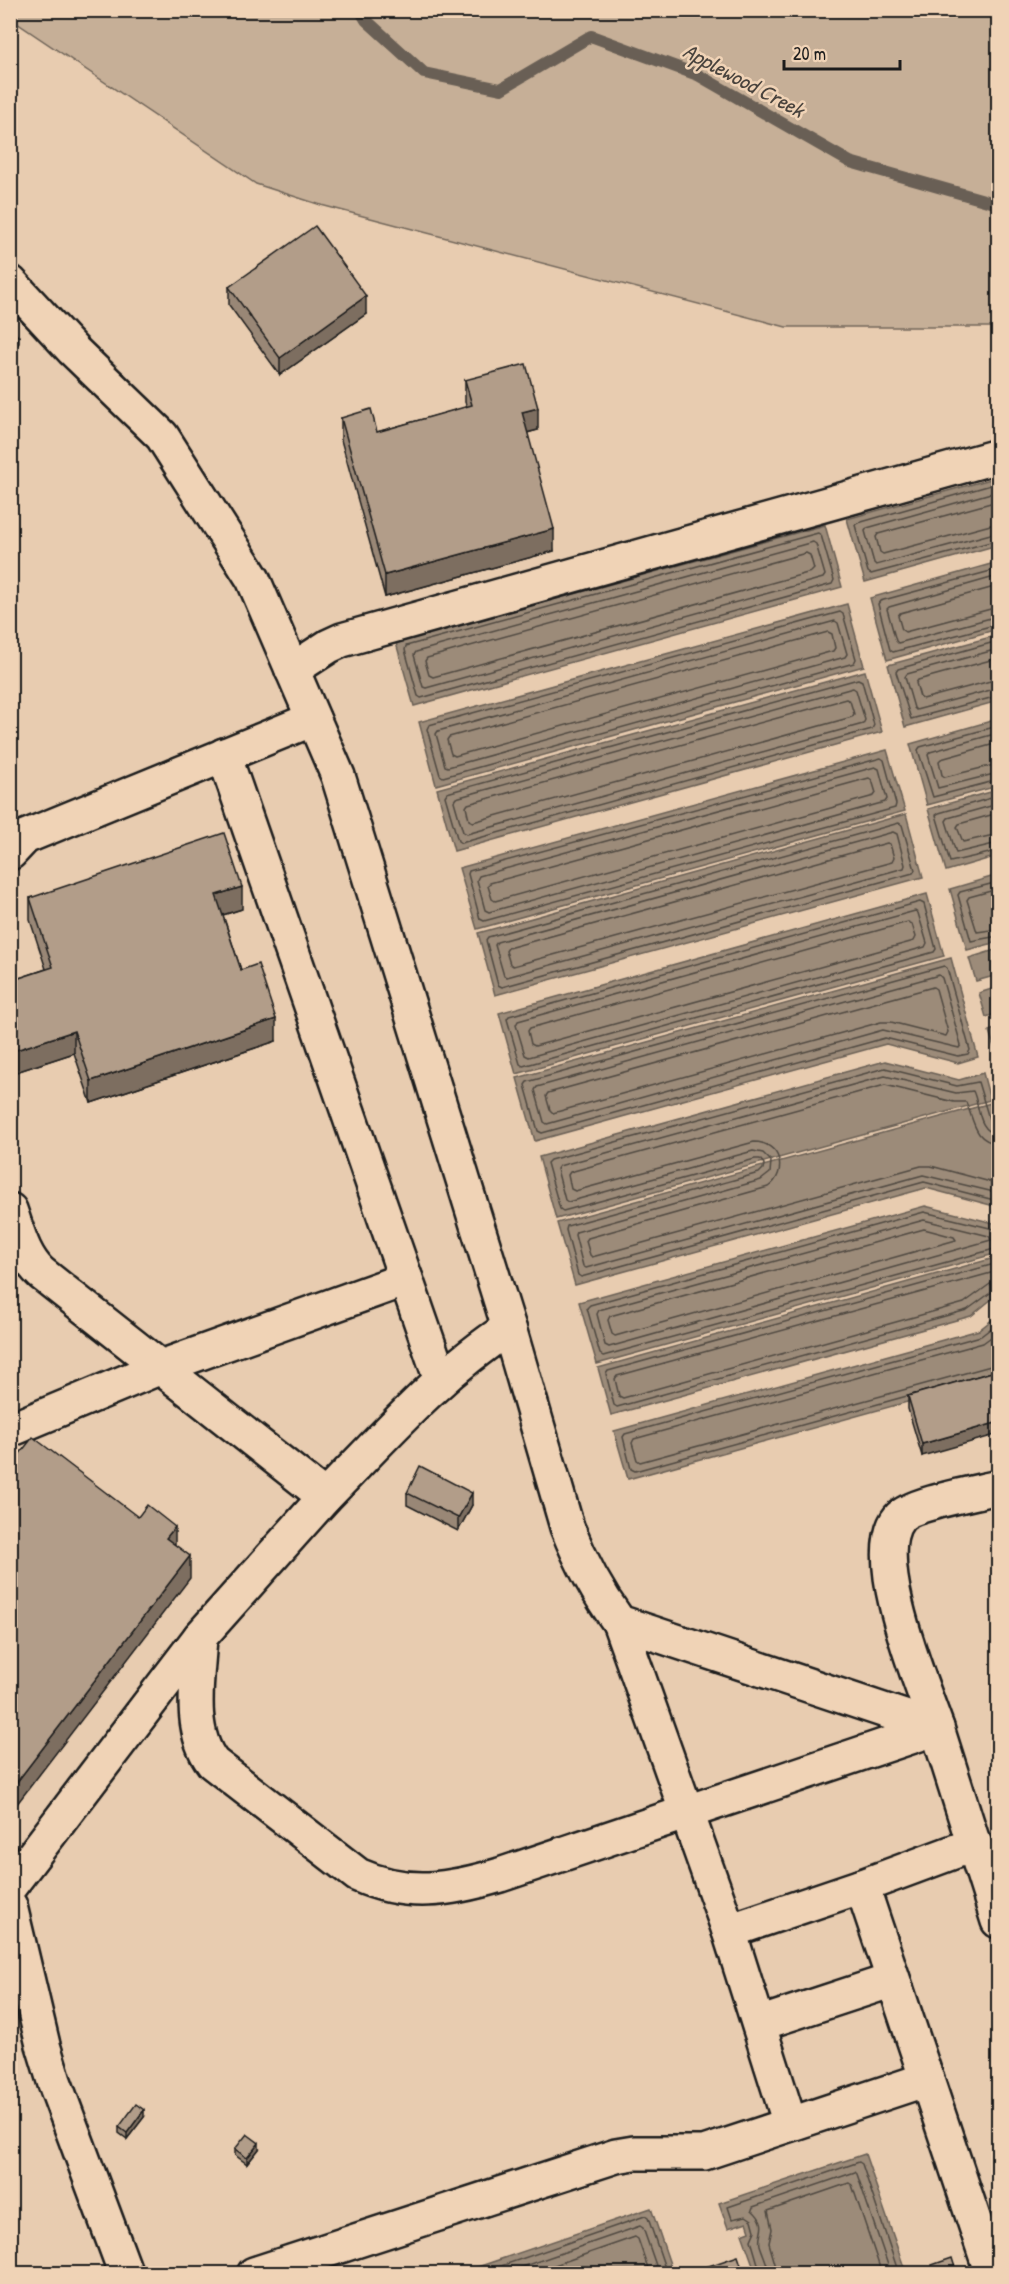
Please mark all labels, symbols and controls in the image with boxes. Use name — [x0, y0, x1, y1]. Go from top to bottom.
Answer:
scale bar — [784, 33, 900, 71]
water label: Applewood Creek — [678, 36, 811, 125]
text: 20 m — [793, 41, 826, 66]

